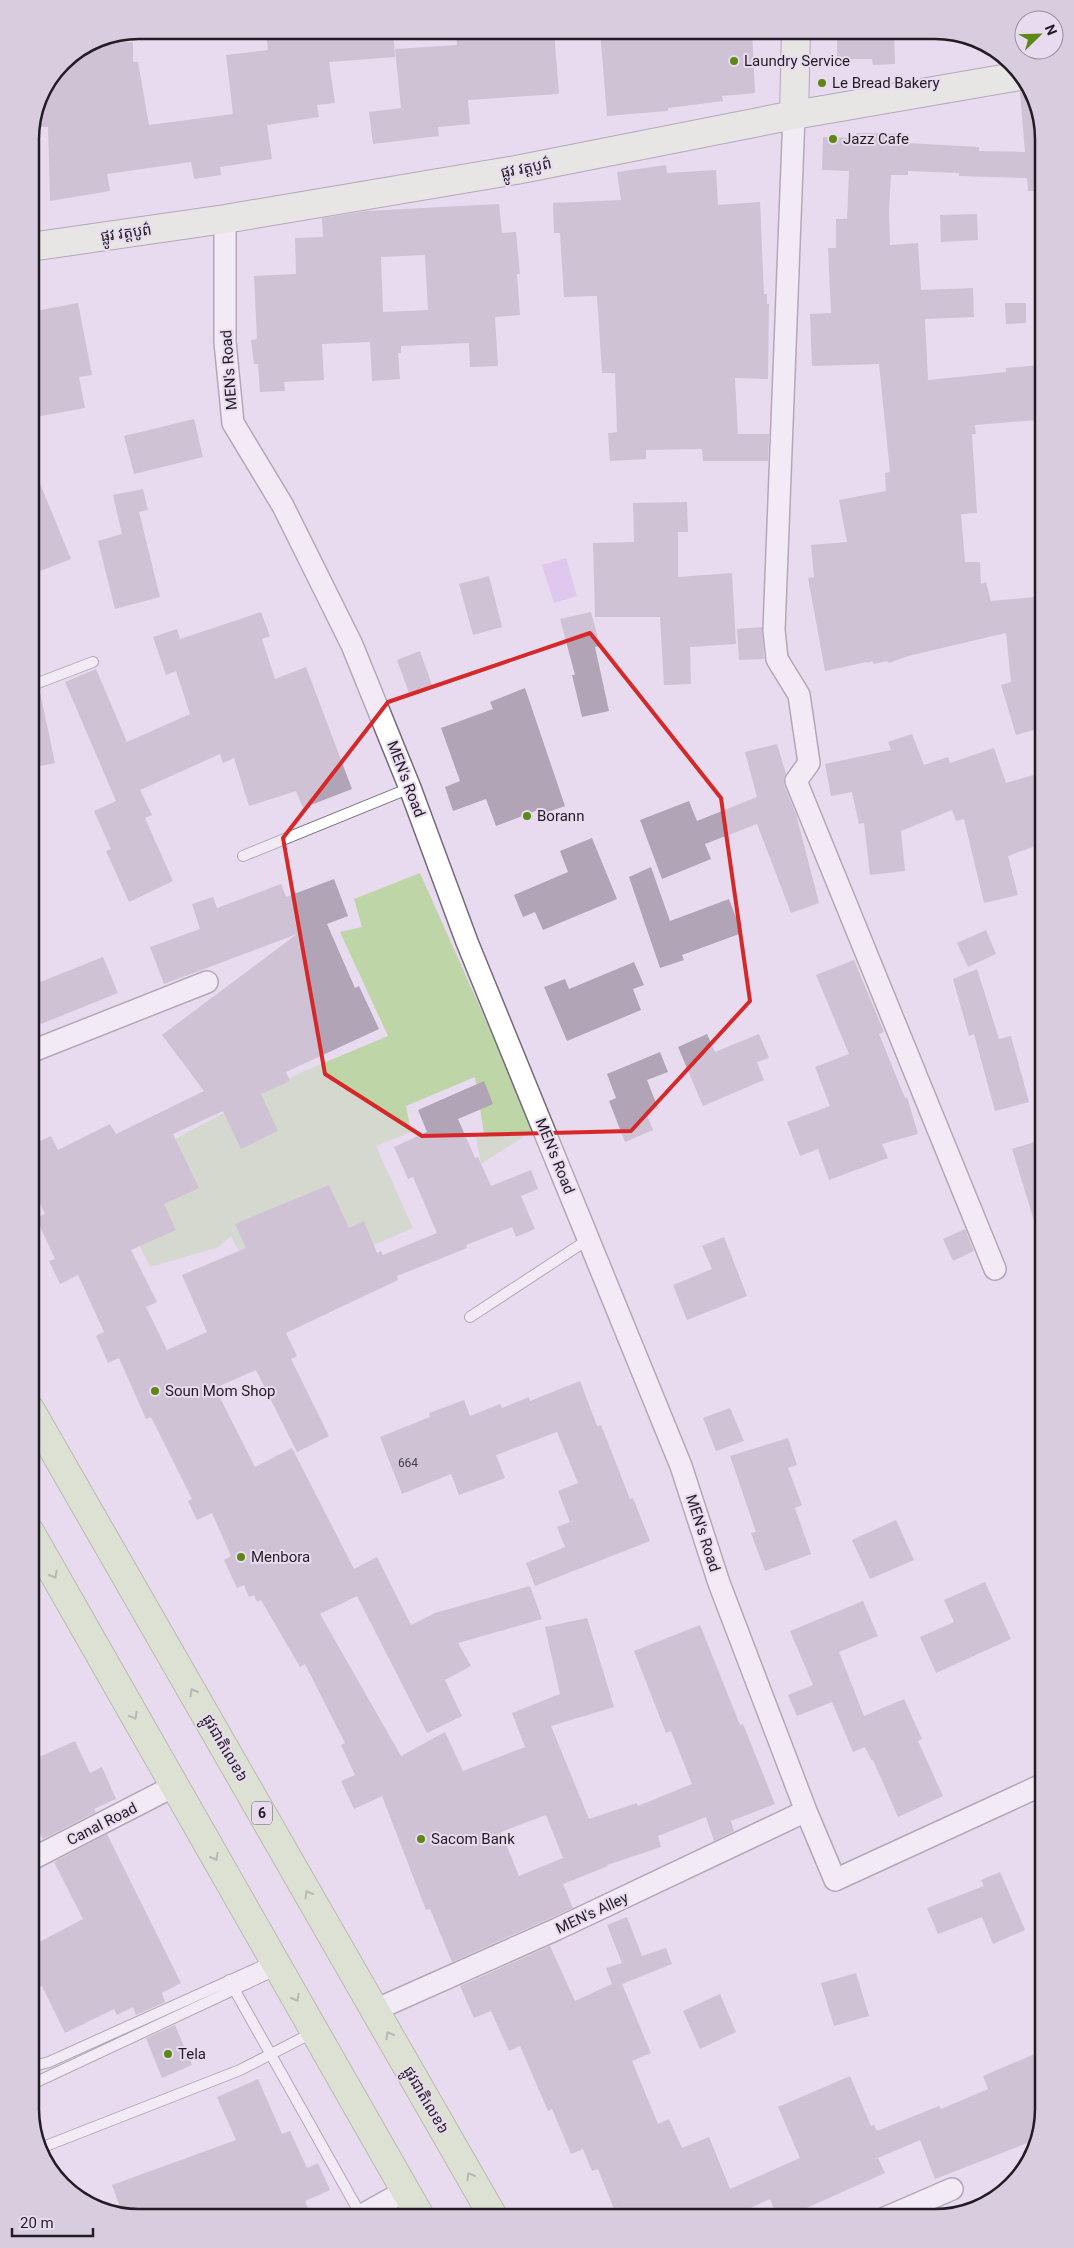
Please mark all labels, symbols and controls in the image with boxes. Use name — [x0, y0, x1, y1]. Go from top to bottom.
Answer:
north arrow — [1014, 10, 1064, 60]
text: N — [1042, 22, 1060, 38]
place label: Laundry Service — [744, 52, 850, 70]
marker: Laundry Service — [728, 55, 740, 67]
place label: Le Bread Bakery — [832, 74, 940, 92]
marker: Le Bread Bakery — [816, 77, 828, 89]
place label: Jazz Cafe — [843, 130, 909, 148]
marker: Jazz Cafe — [827, 133, 839, 145]
street label: ផ្លូវ វត្តបូព៌ — [499, 154, 554, 186]
street label: ផ្លូវ វត្តបូព៌ — [99, 220, 153, 250]
street label: MEN's Road — [217, 329, 241, 411]
street label: MEN's Road — [383, 738, 429, 820]
place label: Borann — [537, 807, 584, 825]
marker: Borann — [521, 810, 533, 822]
street label: MEN's Road — [532, 1115, 578, 1197]
place label: Soun Mom Shop — [165, 1382, 275, 1400]
marker: Soun Mom Shop — [149, 1385, 161, 1397]
house number: 664 — [398, 1456, 418, 1470]
street label: MEN's Road — [682, 1492, 724, 1574]
place label: Menbora — [251, 1548, 310, 1566]
marker: Menbora — [235, 1551, 247, 1563]
one-way arrow — [48, 1569, 58, 1578]
one-way arrow — [189, 1688, 199, 1697]
one-way arrow — [128, 1711, 138, 1720]
street label: ផ្លូវជាតិលេខ៦ — [195, 1711, 252, 1787]
street label: Canal Road — [64, 1799, 140, 1849]
road number: 6 — [252, 1802, 272, 1825]
place label: Sacom Bank — [431, 1830, 515, 1848]
marker: Sacom Bank — [415, 1833, 427, 1845]
one-way arrow — [208, 1852, 218, 1861]
street label: MEN's Alley — [553, 1888, 631, 1938]
one-way arrow — [305, 1890, 315, 1899]
one-way arrow — [289, 1993, 299, 2002]
one-way arrow — [385, 2031, 395, 2040]
place label: Tela — [178, 2045, 206, 2063]
marker: Tela — [162, 2048, 174, 2060]
street label: ផ្លូវជាតិលេខ៦ — [396, 2063, 453, 2139]
one-way arrow — [466, 2172, 476, 2181]
scale bar — [12, 2206, 94, 2238]
text: 20 m — [20, 2214, 54, 2232]

